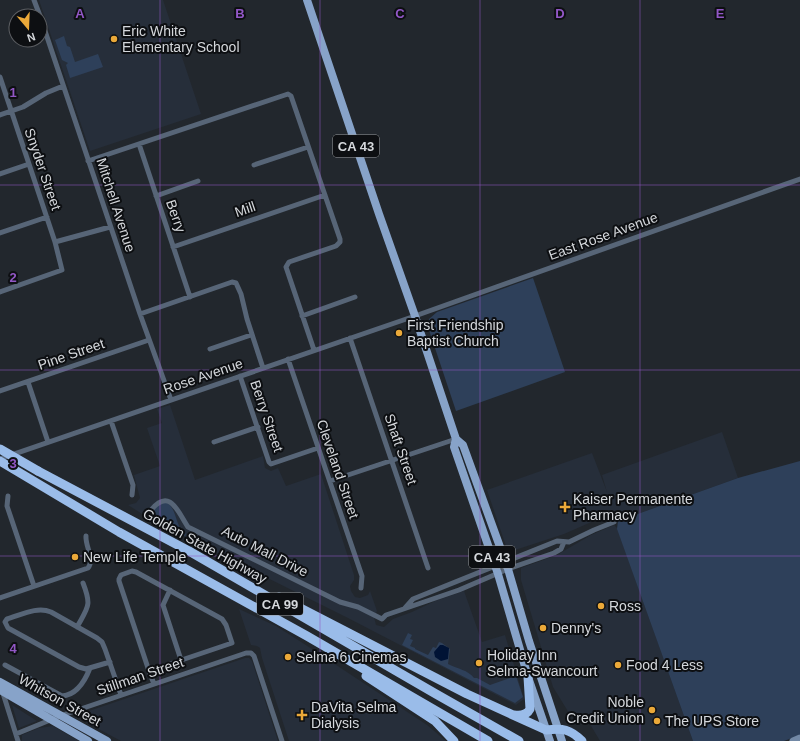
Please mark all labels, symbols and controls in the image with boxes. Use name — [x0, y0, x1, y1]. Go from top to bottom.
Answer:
text: A — [75, 6, 85, 21]
text: B — [235, 6, 245, 21]
text: C — [395, 6, 405, 21]
text: D — [555, 6, 565, 21]
text: E — [716, 6, 725, 21]
north arrow — [8, 8, 48, 48]
place label: Eric White Elementary School — [122, 23, 240, 55]
text: N — [25, 30, 37, 44]
marker: Eric White Elementary School — [109, 34, 119, 44]
text: 1 — [9, 85, 17, 100]
street label: Snyder Street — [22, 126, 65, 212]
road number: CA 43 — [333, 135, 379, 157]
street label: Mitchell Avenue — [93, 156, 139, 254]
street label: Berry — [163, 198, 189, 234]
street label: Mill — [232, 198, 258, 220]
street label: East Rose Avenue — [546, 209, 660, 263]
text: 2 — [9, 270, 17, 285]
place label: First Friendship Baptist Church — [407, 317, 504, 349]
marker: First Friendship Baptist Church — [394, 328, 404, 338]
street label: Pine Street — [36, 335, 106, 373]
street label: Rose Avenue — [161, 355, 245, 397]
street label: Berry Street — [247, 378, 287, 454]
street label: Shaft Street — [381, 411, 421, 487]
street label: Cleveland Street — [314, 417, 362, 521]
text: 3 — [9, 456, 17, 471]
place label: Kaiser Permanente Pharmacy — [573, 491, 693, 523]
marker: Kaiser Permanente Pharmacy — [560, 502, 570, 512]
street label: Golden State Highway — [140, 505, 270, 587]
street label: Auto Mall Drive — [219, 522, 311, 580]
road number: CA 43 — [469, 546, 515, 568]
place label: New Life Temple — [83, 549, 186, 565]
marker: New Life Temple — [70, 552, 80, 562]
road number: CA 99 — [257, 593, 303, 615]
place label: Ross — [609, 598, 641, 614]
marker: Ross — [596, 601, 606, 611]
place label: Denny's — [551, 620, 601, 636]
marker: Denny's — [538, 623, 548, 633]
text: 4 — [9, 641, 17, 656]
place label: Holiday Inn Selma-Swancourt — [487, 647, 598, 679]
place label: Selma 6 Cinemas — [296, 649, 407, 665]
marker: Selma 6 Cinemas — [283, 652, 293, 662]
street label: Stillman Street — [94, 654, 186, 698]
place label: Food 4 Less — [626, 657, 703, 673]
marker: Holiday Inn Selma-Swancourt — [474, 658, 484, 668]
marker: Food 4 Less — [613, 660, 623, 670]
street label: Whitson Street — [16, 671, 104, 729]
place label: Noble Credit Union — [566, 694, 644, 726]
place label: DaVita Selma Dialysis — [311, 699, 397, 731]
marker: Noble Credit Union — [647, 705, 657, 715]
marker: DaVita Selma Dialysis — [296, 709, 308, 721]
place label: The UPS Store — [665, 713, 759, 729]
marker: The UPS Store — [652, 716, 662, 726]

